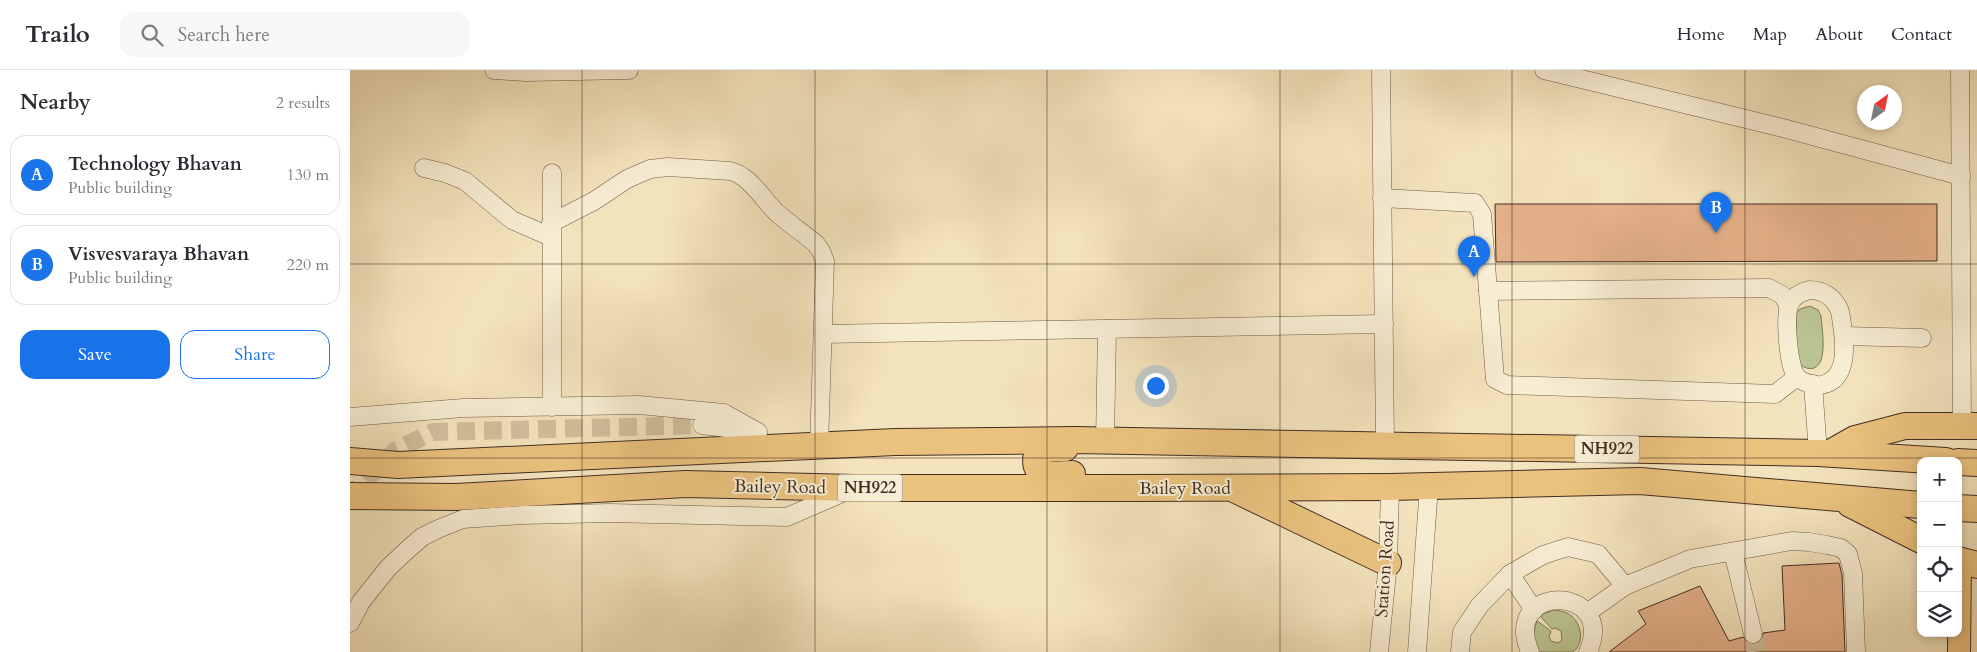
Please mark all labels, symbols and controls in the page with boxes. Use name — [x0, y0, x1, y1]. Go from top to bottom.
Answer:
search box — [120, 12, 470, 57]
text: Trailo — [25, 18, 90, 51]
icon: search — [138, 21, 166, 49]
text: Search here — [178, 22, 270, 48]
text: Home — [1677, 22, 1725, 47]
text: Map — [1753, 22, 1787, 47]
text: About — [1815, 22, 1863, 47]
text: Contact — [1891, 22, 1952, 47]
north arrow — [1857, 85, 1902, 130]
text: Nearby — [20, 88, 91, 117]
text: 2 results — [276, 92, 330, 114]
text: Technology Bhavan — [68, 151, 242, 177]
text: A — [31, 164, 43, 186]
text: 130 m — [287, 164, 329, 186]
text: Public building — [68, 177, 172, 199]
pin: B — [1700, 192, 1732, 233]
pin: A — [1458, 236, 1490, 277]
text: Visvesvaraya Bhavan — [68, 241, 249, 267]
text: B — [31, 254, 43, 276]
text: 220 m — [287, 254, 329, 276]
text: Public building — [68, 267, 172, 289]
button: Save — [20, 330, 170, 379]
button: Share — [180, 330, 330, 379]
your location — [1143, 373, 1169, 399]
road number: NH922 — [1574, 436, 1640, 462]
map controls — [1917, 457, 1962, 637]
button: + — [1917, 457, 1962, 502]
street label: Bailey Road — [734, 474, 826, 500]
road number: NH922 — [838, 474, 902, 502]
street label: Bailey Road — [1139, 476, 1231, 501]
button: − — [1917, 502, 1962, 547]
street label: Station Road — [1369, 519, 1401, 619]
button: locate — [1917, 547, 1962, 592]
button: layers — [1917, 592, 1962, 637]

